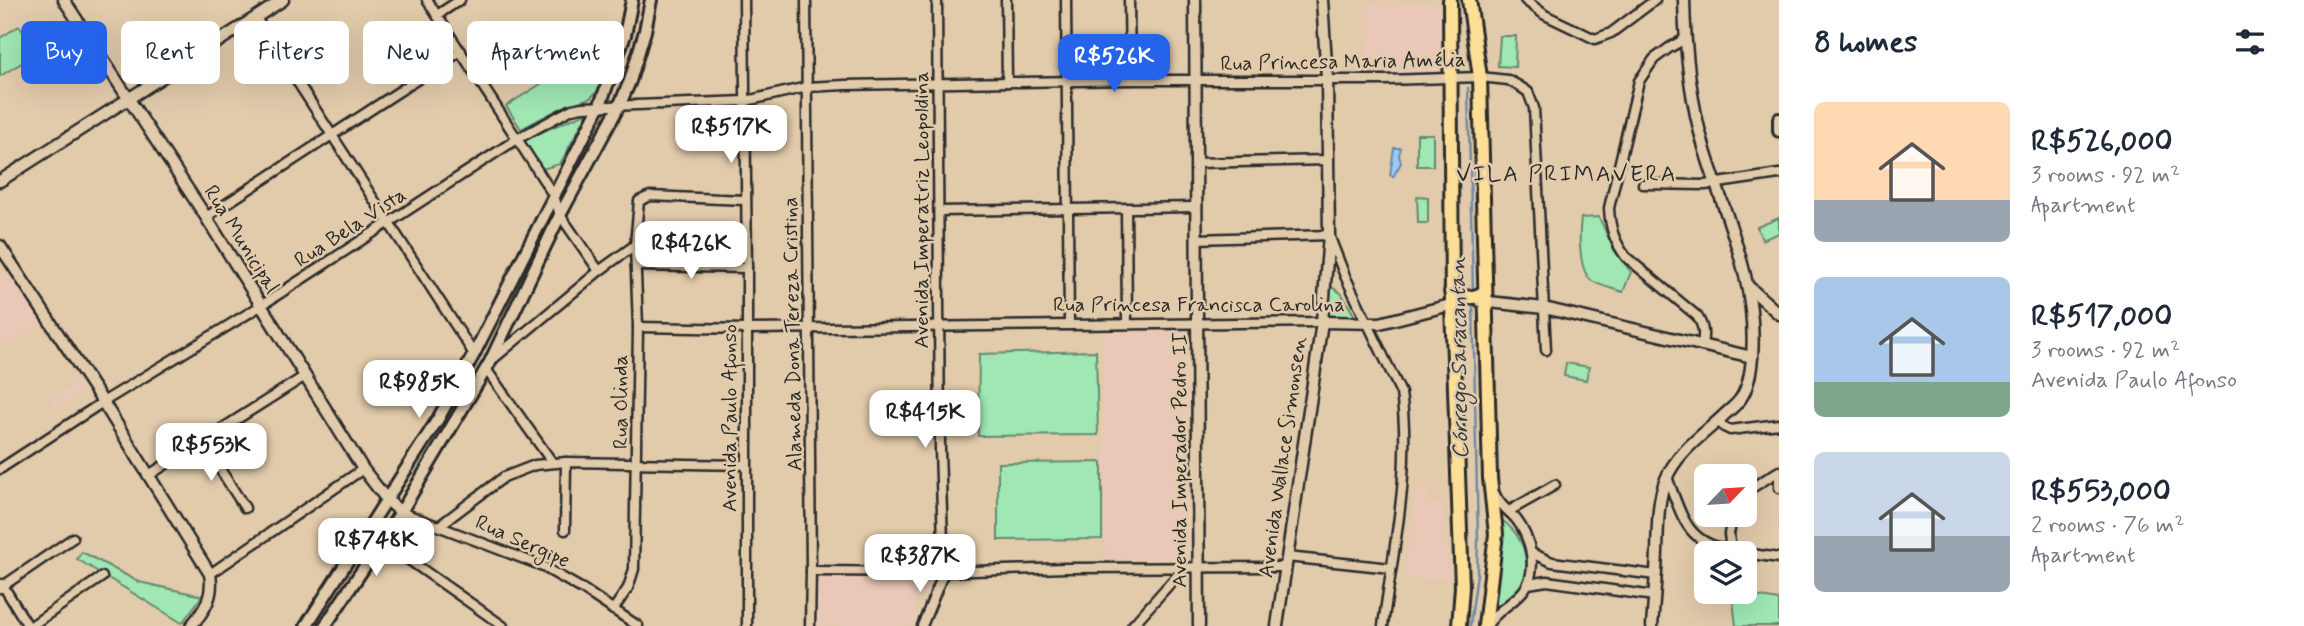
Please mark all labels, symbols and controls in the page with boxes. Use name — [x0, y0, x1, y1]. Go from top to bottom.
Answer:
chip: Buy — [21, 21, 107, 84]
chip: Rent — [121, 21, 220, 84]
chip: Filters — [234, 21, 349, 84]
chip: New — [363, 21, 453, 84]
chip: Apartment — [467, 21, 624, 84]
text: 8 homes — [1814, 23, 1917, 62]
icon: filters — [2231, 23, 2269, 61]
pin: R$526K — [1057, 34, 1171, 94]
text: R$526K — [1074, 42, 1154, 72]
street label: Rua Princesa Maria Amélia — [1220, 46, 1466, 78]
street label: Avenida Imperatriz Leopoldina — [908, 72, 936, 348]
pin: R$517K — [674, 106, 788, 165]
text: R$517K — [691, 113, 771, 143]
text: R$526,000 — [2031, 122, 2173, 161]
icon: home — [1870, 130, 1954, 214]
district label: VILA PRIMAVERA — [1456, 160, 1678, 190]
text: 3 rooms · 92 m² — [2031, 161, 2180, 191]
street label: Rua Municipal — [197, 180, 286, 299]
street label: Rua Bela Vista — [289, 181, 412, 274]
text: Apartment — [2031, 191, 2136, 221]
street label: Alameda Dona Tereza Cristina — [777, 197, 809, 471]
pin: R$426K — [634, 222, 748, 281]
text: R$426K — [651, 229, 731, 259]
water label: Córrego Saracantan — [1443, 257, 1479, 459]
street label: Rua Princesa Francisca Carolina — [1053, 291, 1345, 319]
text: R$517,000 — [2031, 297, 2172, 336]
icon: home — [1870, 305, 1954, 389]
street label: Avenida Paulo Afonso — [716, 324, 746, 512]
street label: Avenida Imperador Pedro II — [1166, 332, 1194, 588]
street label: Avenida Wallace Simonsen — [1252, 334, 1314, 580]
text: 3 rooms · 92 m² — [2031, 336, 2180, 366]
street label: Rua Olinda — [607, 355, 635, 449]
pin: R$985K — [362, 360, 476, 420]
text: Avenida Paulo Afonso — [2031, 366, 2237, 396]
text: R$985K — [379, 368, 459, 398]
pin: R$415K — [868, 391, 982, 450]
text: R$415K — [885, 398, 965, 428]
pin: R$553K — [154, 424, 268, 483]
text: R$553K — [172, 431, 250, 461]
north arrow — [1694, 464, 1757, 527]
map controls — [1694, 464, 1757, 604]
text: R$553,000 — [2031, 472, 2171, 511]
icon: home — [1870, 480, 1954, 564]
street label: Rua Sergipe — [470, 509, 574, 576]
text: 2 rooms · 76 m² — [2031, 511, 2184, 541]
pin: R$748K — [319, 518, 433, 578]
text: R$748K — [334, 526, 418, 556]
pin: R$387K — [863, 534, 977, 594]
button: layers — [1694, 541, 1757, 604]
text: Apartment — [2031, 541, 2136, 571]
text: R$387K — [880, 542, 960, 572]

